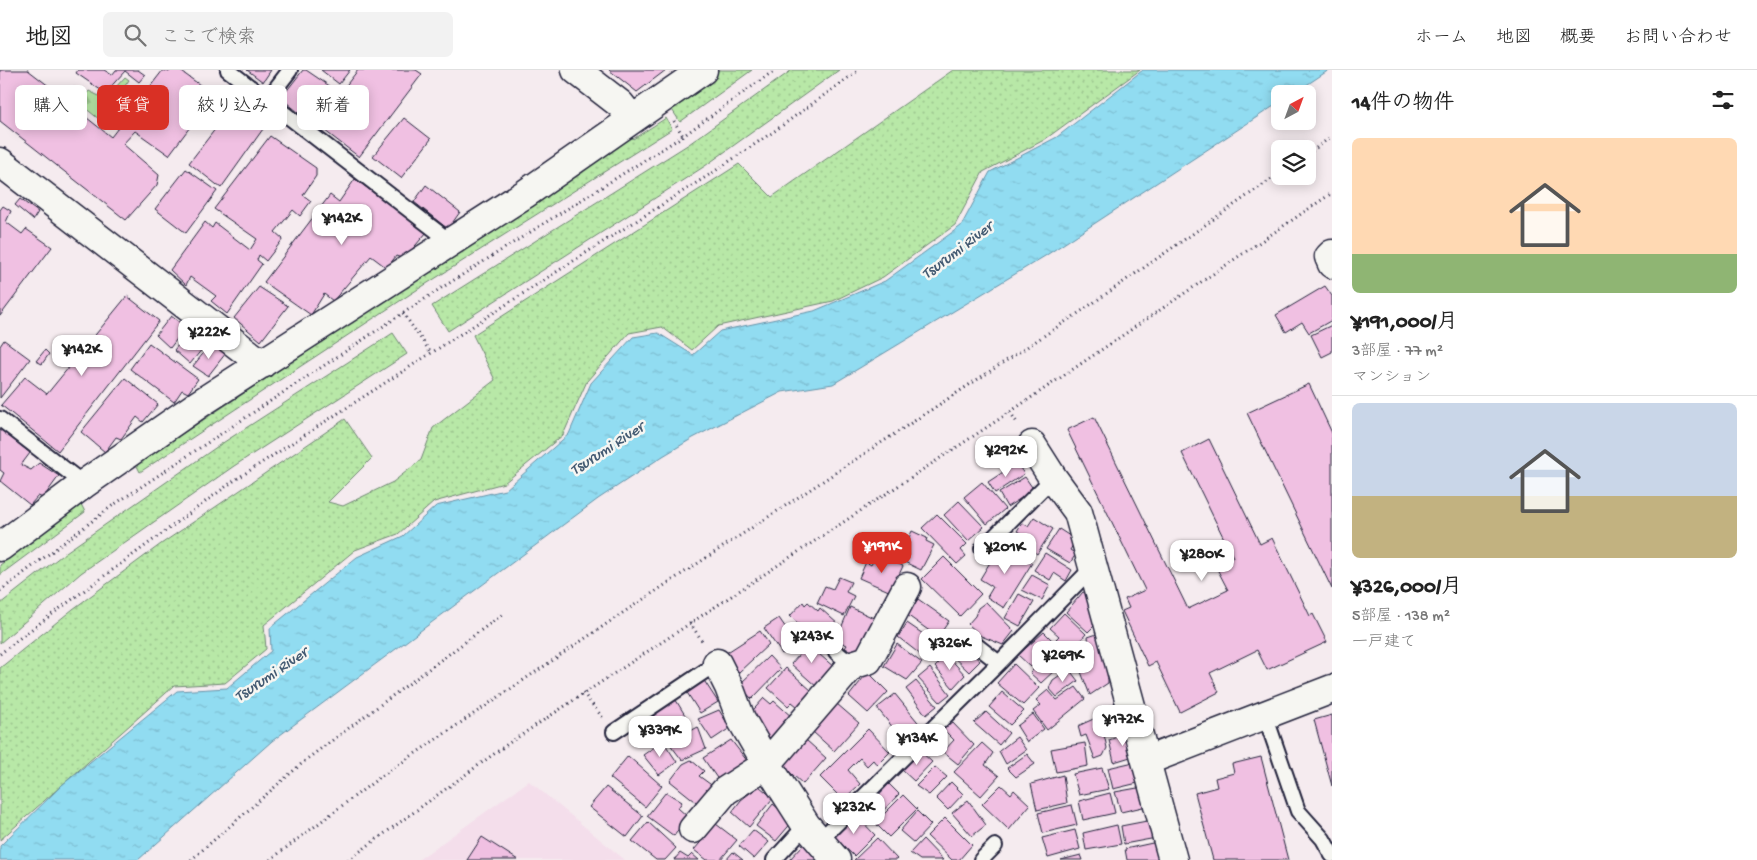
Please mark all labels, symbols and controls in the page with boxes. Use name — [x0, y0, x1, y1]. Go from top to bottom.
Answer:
search box — [103, 12, 453, 57]
icon: search — [121, 21, 149, 49]
text: 地図 — [25, 25, 73, 54]
text: ここで検索 — [161, 27, 256, 50]
text: ホーム — [1415, 28, 1468, 49]
text: 地図 — [1496, 28, 1532, 49]
text: 概要 — [1560, 28, 1596, 49]
text: お問い合わせ — [1624, 28, 1732, 49]
chip: 購入 — [15, 85, 87, 130]
chip: 賃貸 — [97, 85, 169, 130]
chip: 絞り込み — [179, 85, 287, 130]
chip: 新着 — [297, 85, 369, 130]
north arrow — [1271, 85, 1316, 130]
map controls — [1271, 85, 1316, 185]
icon: filters — [1709, 86, 1737, 114]
text: 14件の物件 — [1352, 92, 1454, 117]
button: layers — [1271, 140, 1316, 185]
icon: home — [1500, 170, 1590, 260]
pin: ¥142K — [307, 204, 377, 246]
text: ¥142K — [323, 210, 361, 229]
water label: Tsurumi River — [919, 217, 1000, 285]
text: ¥191,000/月 — [1352, 311, 1458, 336]
pin: ¥222K — [174, 318, 244, 360]
text: ¥222K — [189, 324, 229, 343]
pin: ¥142K — [47, 334, 117, 377]
text: ¥142K — [63, 341, 101, 360]
text: 3部屋 · 77 m² — [1352, 343, 1443, 362]
text: マンション — [1352, 369, 1431, 388]
water label: Tsurumi River — [567, 417, 651, 481]
pin: ¥292K — [971, 436, 1041, 478]
icon: home — [1500, 436, 1590, 526]
text: ¥292K — [986, 442, 1026, 461]
pin: ¥191K — [847, 532, 917, 574]
pin: ¥201K — [970, 532, 1040, 575]
text: ¥191K — [863, 538, 901, 557]
text: ¥201K — [985, 539, 1025, 558]
pin: ¥280K — [1167, 540, 1237, 582]
text: ¥280K — [1181, 546, 1223, 565]
text: ¥326,000/月 — [1352, 576, 1462, 601]
text: 5部屋 · 138 m² — [1352, 608, 1450, 627]
pin: ¥243K — [777, 622, 847, 664]
text: ¥243K — [792, 628, 832, 647]
pin: ¥326K — [915, 628, 985, 671]
text: 一戸建て — [1352, 634, 1416, 653]
text: ¥326K — [930, 635, 970, 654]
pin: ¥269K — [1028, 640, 1098, 683]
water label: Tsurumi River — [232, 643, 315, 707]
text: ¥269K — [1043, 647, 1083, 666]
pin: ¥172K — [1088, 704, 1158, 747]
text: ¥172K — [1104, 711, 1142, 730]
pin: ¥339K — [625, 716, 695, 758]
text: ¥339K — [640, 722, 680, 741]
pin: ¥134K — [882, 724, 952, 766]
text: ¥134K — [898, 730, 936, 749]
pin: ¥232K — [819, 792, 889, 835]
text: ¥232K — [834, 799, 874, 818]

